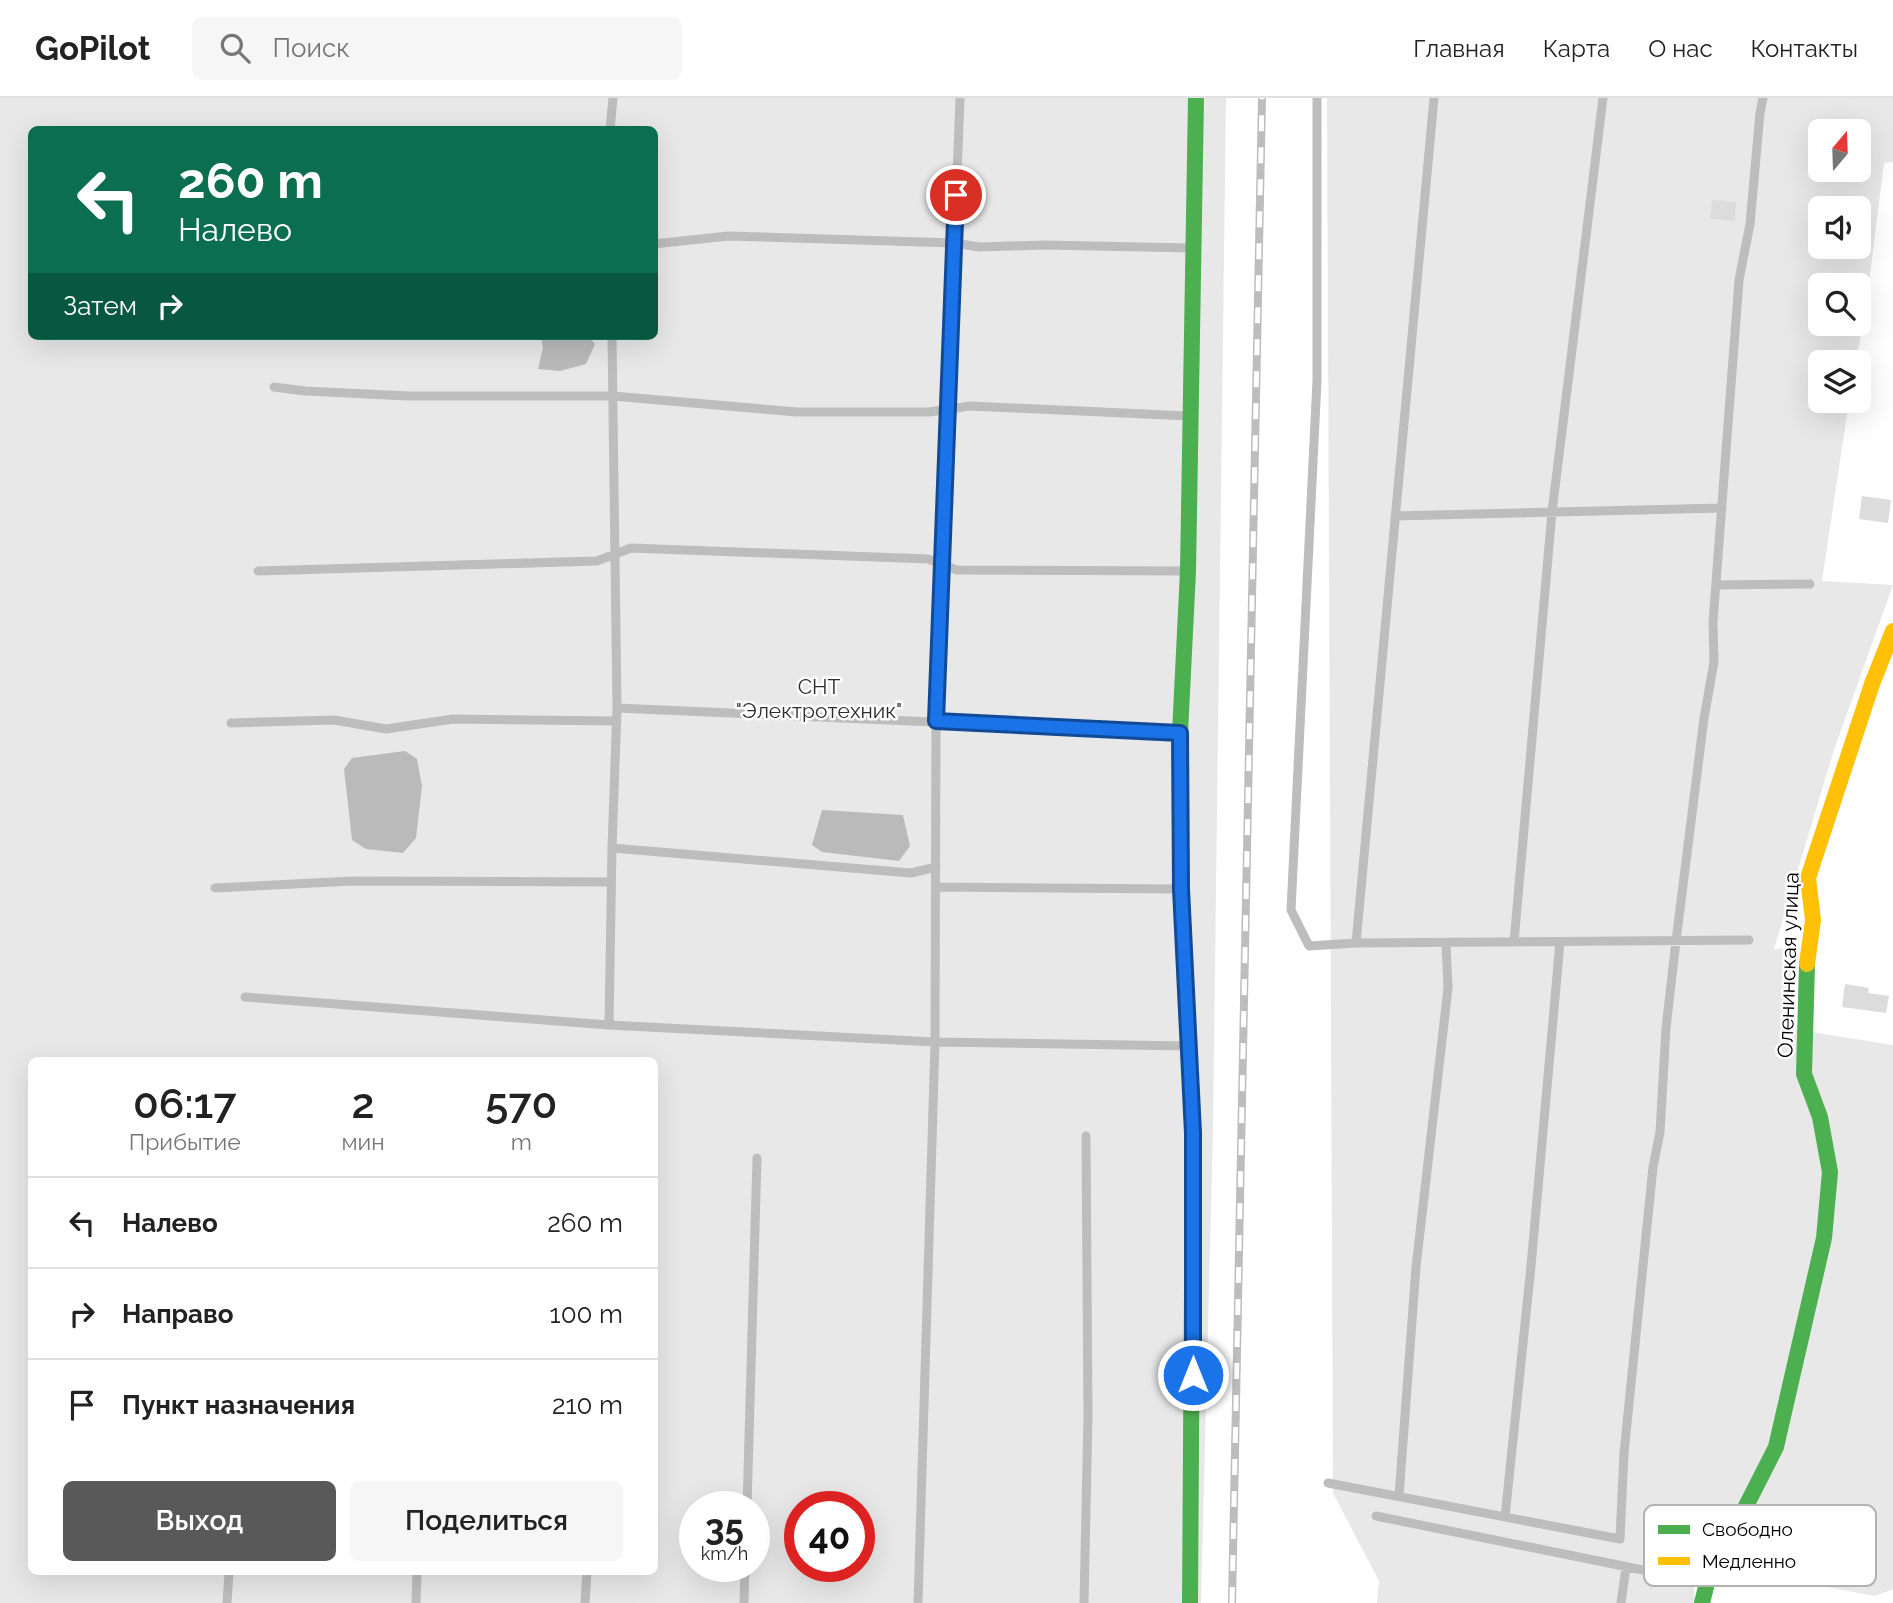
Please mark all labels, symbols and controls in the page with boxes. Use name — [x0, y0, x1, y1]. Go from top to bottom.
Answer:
search box — [192, 17, 682, 80]
text: GoPilot — [35, 29, 150, 68]
icon: search — [216, 29, 254, 67]
text: Поиск — [272, 33, 350, 63]
text: Главная — [1413, 34, 1505, 63]
text: Карта — [1543, 34, 1610, 63]
text: О нас — [1648, 34, 1713, 63]
text: Контакты — [1751, 34, 1858, 63]
north arrow — [1808, 119, 1871, 182]
map controls — [1808, 119, 1871, 413]
text: 260 m — [178, 152, 323, 209]
icon: left — [63, 154, 154, 245]
pin — [926, 165, 986, 225]
icon: arrive — [937, 176, 975, 214]
button: sound — [1808, 196, 1871, 259]
text: Налево — [178, 211, 292, 248]
button: search — [1808, 273, 1871, 336]
icon: right — [151, 287, 189, 325]
text: Затем — [63, 291, 137, 321]
button: layers — [1808, 350, 1871, 413]
park label: СНТ "Электротехник" — [736, 674, 902, 723]
street label: Оленинская улица — [1772, 872, 1804, 1058]
text: 06:17 — [133, 1079, 236, 1128]
text: 2 — [351, 1079, 375, 1128]
text: 570 — [485, 1079, 557, 1128]
text: Прибытие — [129, 1128, 241, 1155]
text: мин — [341, 1128, 385, 1155]
text: m — [511, 1128, 532, 1155]
icon: left — [63, 1204, 101, 1242]
text: Налево — [122, 1208, 218, 1238]
text: 260 m — [547, 1208, 623, 1238]
icon: right — [63, 1295, 101, 1333]
text: Направо — [122, 1299, 233, 1329]
text: 100 m — [550, 1299, 623, 1329]
position arrow — [1156, 1338, 1230, 1412]
icon: arrive — [63, 1386, 101, 1424]
text: Пункт назначения — [122, 1390, 355, 1420]
text: 210 m — [552, 1390, 623, 1420]
button: Выход — [63, 1481, 336, 1561]
button: Поделиться — [350, 1481, 623, 1561]
speed limit sign: 40 — [784, 1491, 875, 1582]
legend — [1644, 1505, 1876, 1586]
text: 35 — [705, 1507, 744, 1548]
text: Свободно — [1702, 1518, 1793, 1540]
text: km/h — [701, 1543, 748, 1564]
text: Медленно — [1702, 1550, 1796, 1572]

